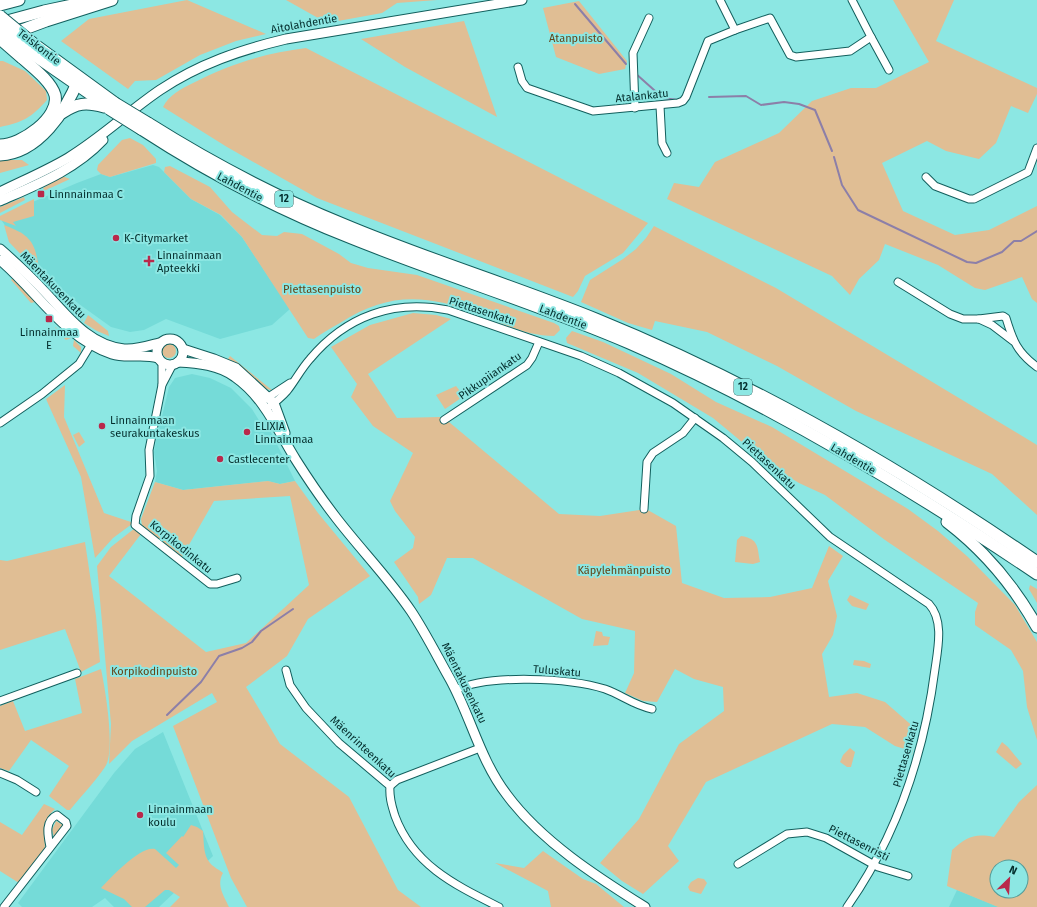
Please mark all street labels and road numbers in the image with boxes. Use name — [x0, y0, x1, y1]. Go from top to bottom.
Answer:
street label: Aitolahdentie — [270, 12, 338, 36]
street label: Teiskontie — [15, 26, 63, 68]
street label: Atalankatu — [615, 87, 669, 105]
street label: Lahdentie — [215, 170, 265, 204]
road number: 12 — [275, 191, 293, 207]
street label: Mäentakusenkatu — [18, 249, 88, 321]
street label: Piettasenkatu — [447, 294, 517, 328]
street label: Lahdentie — [537, 302, 589, 332]
street label: Pikkupiiankatu — [456, 349, 524, 403]
road number: 12 — [734, 379, 752, 395]
street label: Piettasenkatu — [739, 436, 799, 492]
street label: Lahdentie — [828, 441, 878, 477]
street label: Korpikodinkatu — [147, 518, 215, 576]
street label: Mäentakusenkatu — [439, 640, 489, 726]
street label: Tuluskatu — [532, 662, 582, 680]
street label: Mäenrinteenkatu — [328, 713, 398, 781]
street label: Piettasenkatu — [890, 719, 922, 789]
street label: Piettasenristi — [826, 822, 892, 864]

